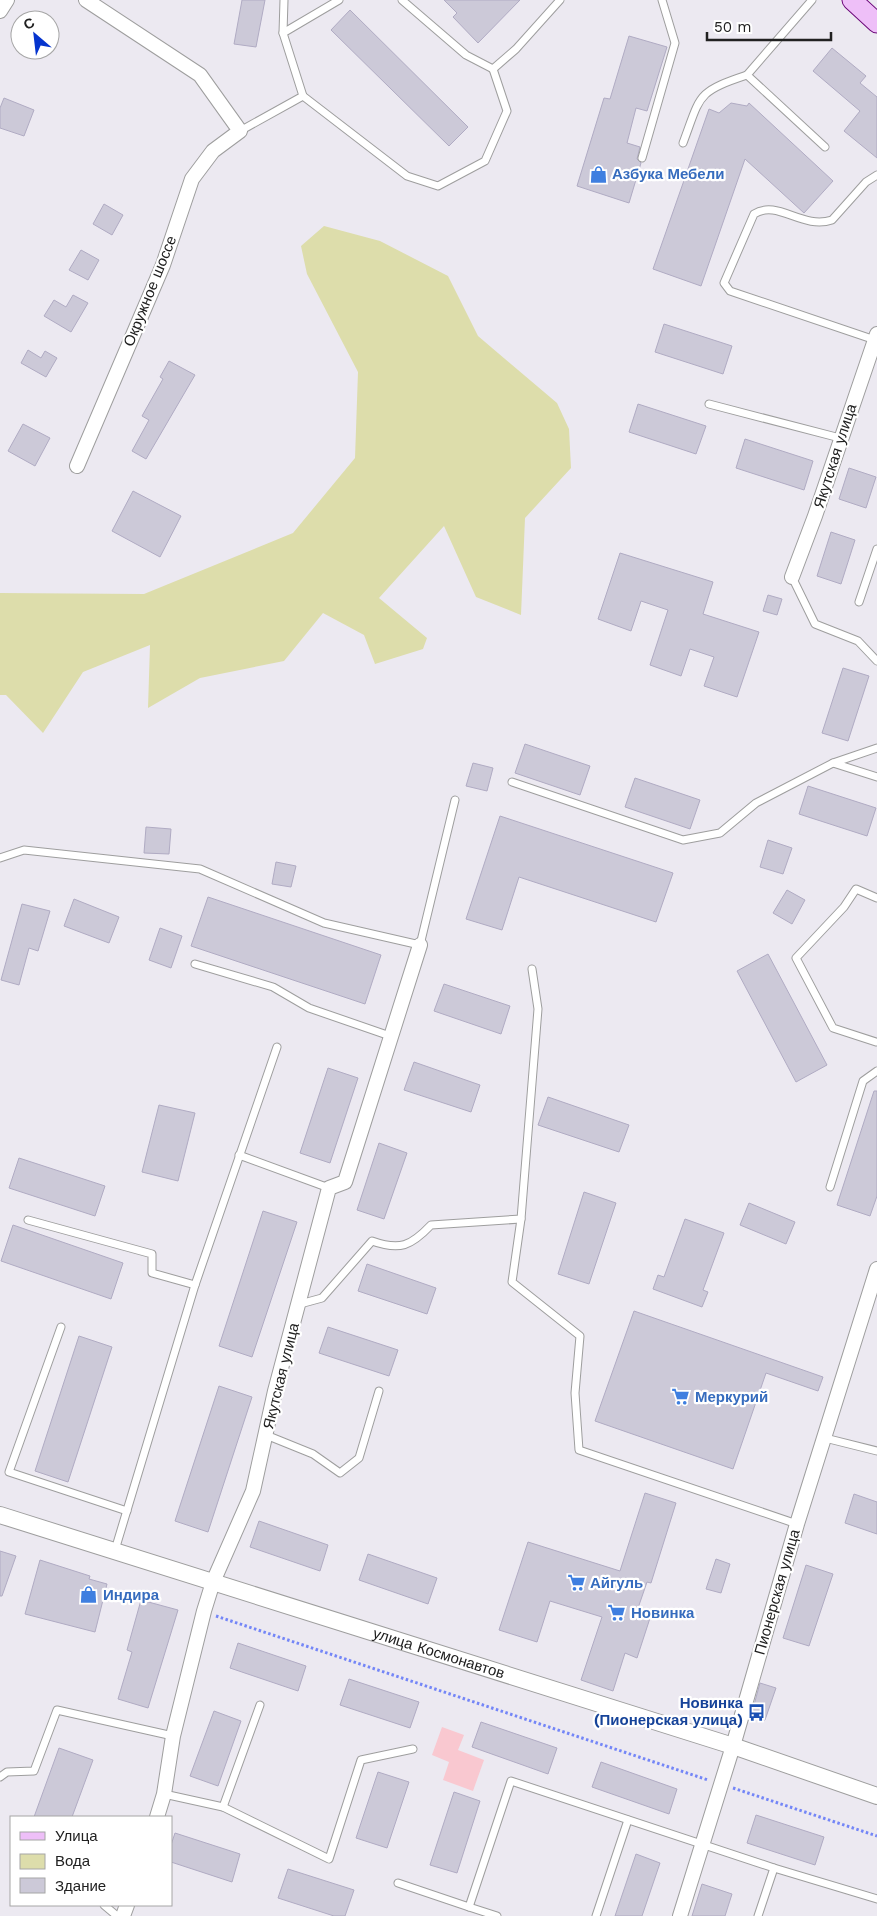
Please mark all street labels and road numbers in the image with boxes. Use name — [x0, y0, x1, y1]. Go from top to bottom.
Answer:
street label: Окружное шоссе — [120, 233, 180, 349]
street label: Якутская улица — [810, 401, 861, 511]
street label: Якутская улица — [259, 1320, 303, 1431]
street label: Пионерская улица — [750, 1527, 804, 1657]
street label: улица Космонавтов — [371, 1624, 507, 1682]

